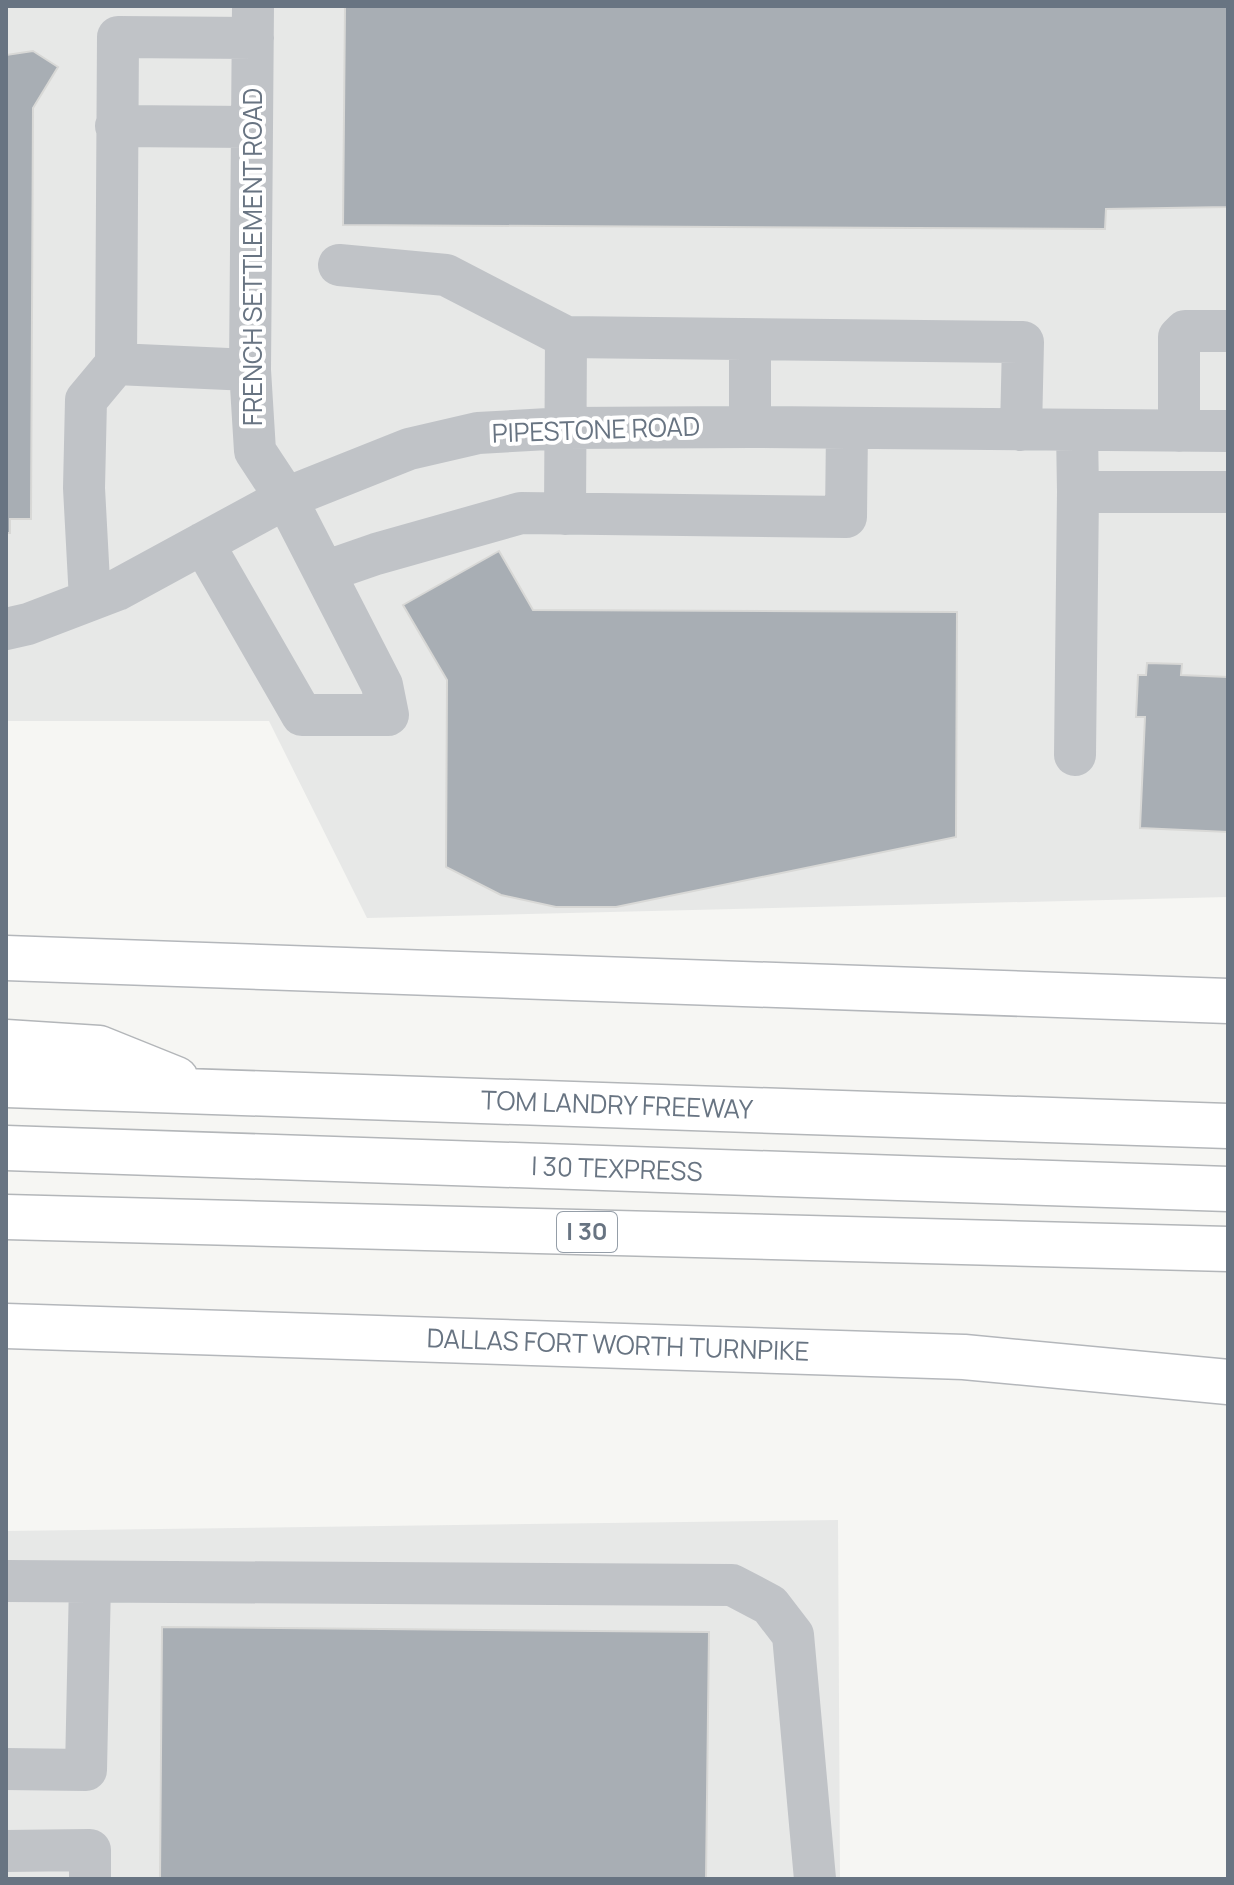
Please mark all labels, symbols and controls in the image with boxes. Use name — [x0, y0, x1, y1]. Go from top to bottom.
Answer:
street label: FRENCH SETTLEMENT ROAD — [234, 88, 270, 426]
street label: PIPESTONE ROAD — [491, 407, 701, 451]
street label: TOM LANDRY FREEWAY — [480, 1081, 754, 1127]
street label: I 30 TEXPRESS — [531, 1147, 703, 1189]
road number: I 30 — [557, 1212, 617, 1252]
street label: DALLAS FORT WORTH TURNPIKE — [426, 1319, 810, 1369]

